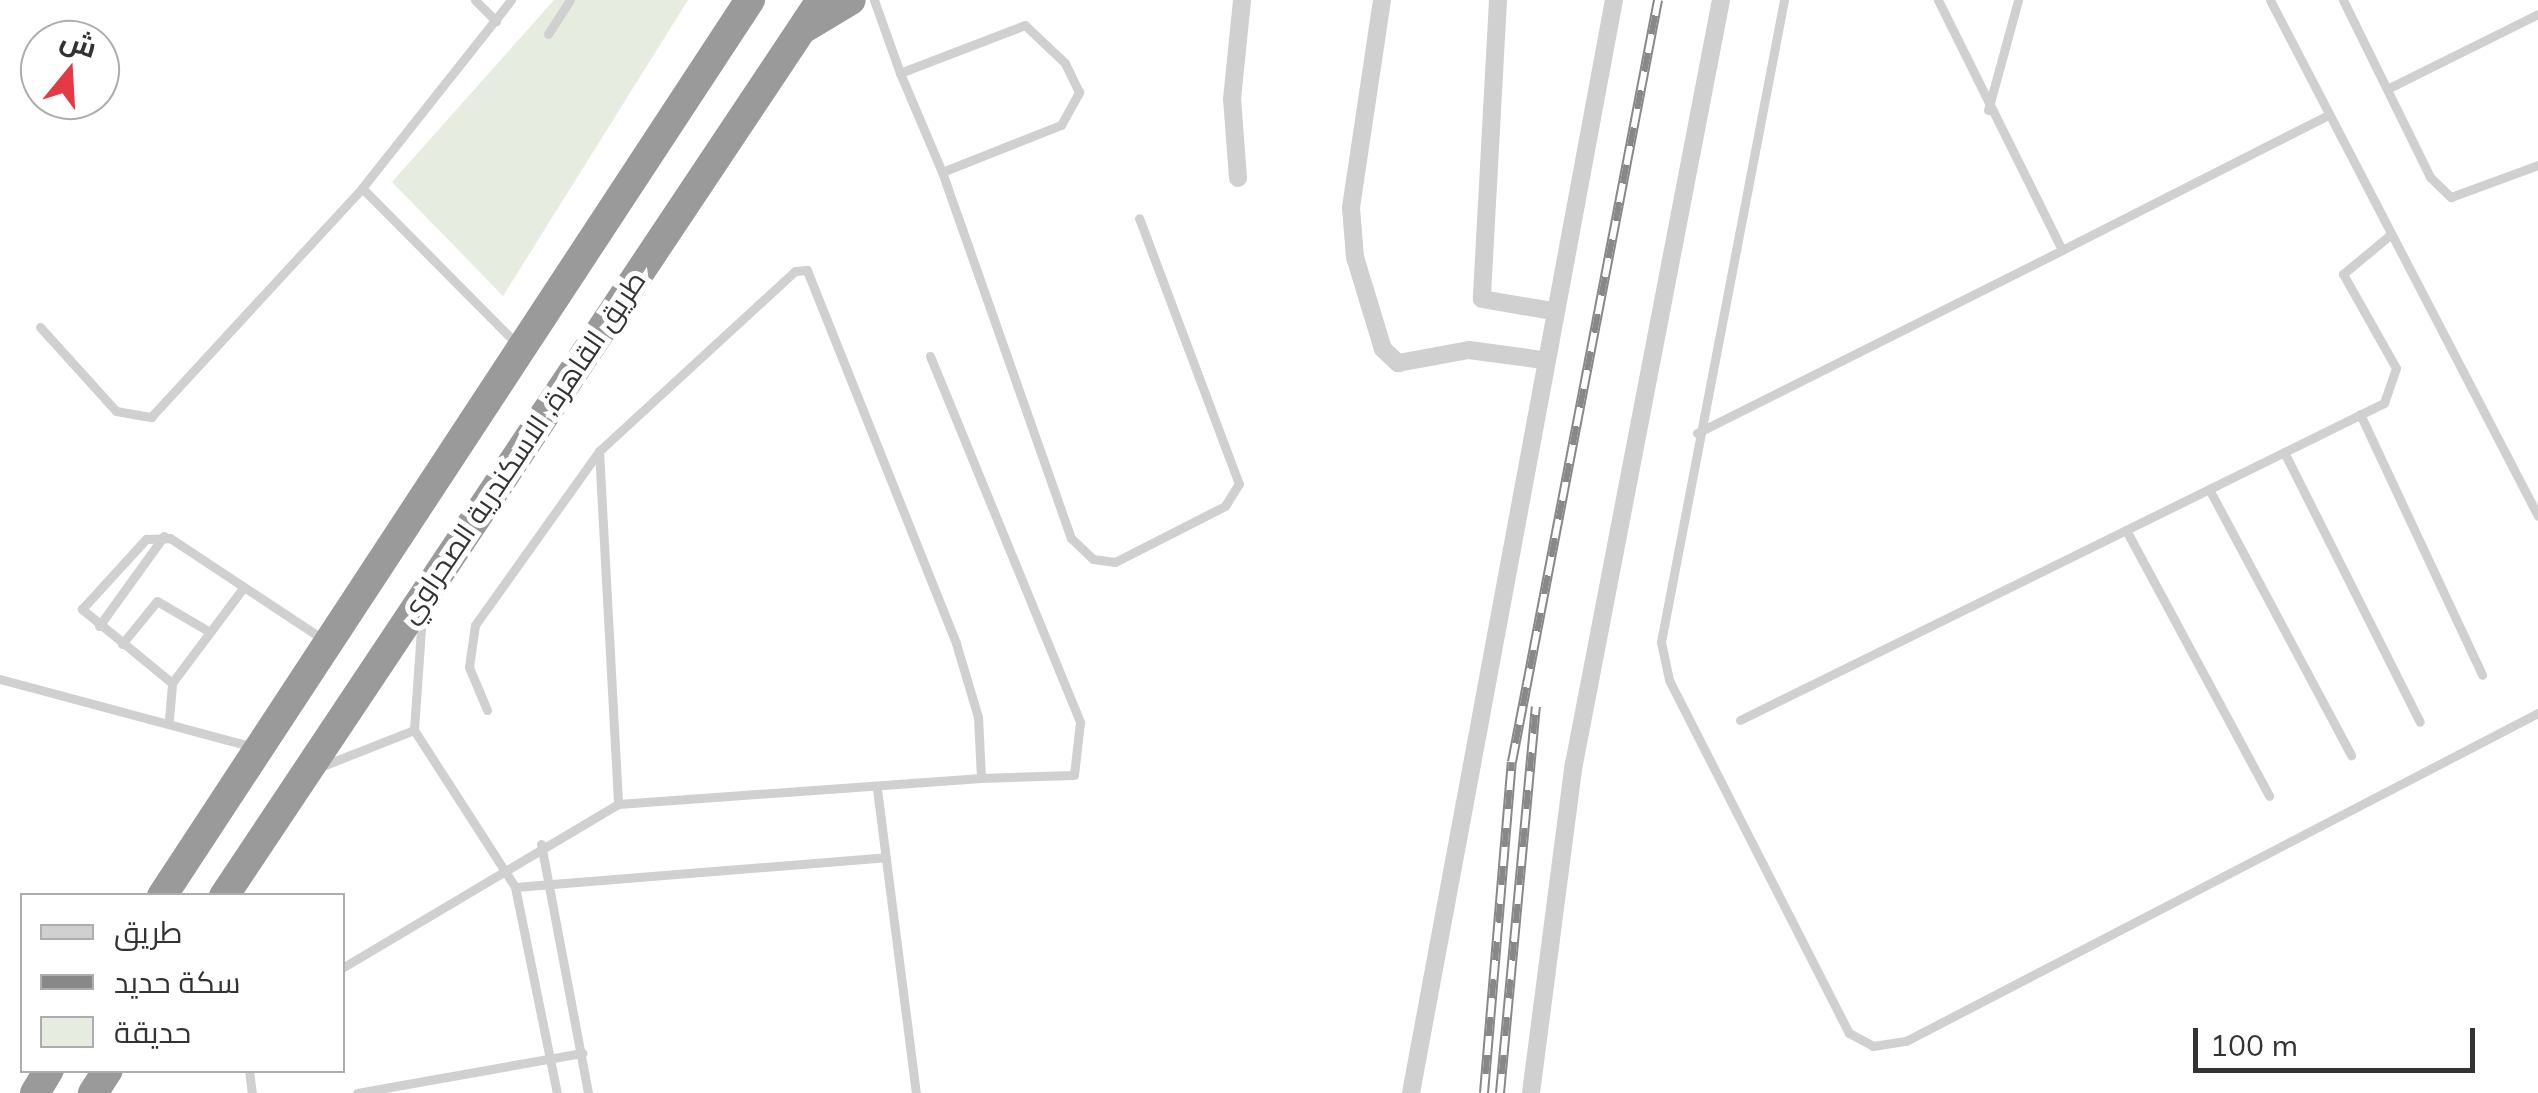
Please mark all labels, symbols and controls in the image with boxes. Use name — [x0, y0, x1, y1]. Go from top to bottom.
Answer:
north arrow — [20, 20, 120, 120]
text: ش — [56, 21, 101, 65]
street label: طريق القاهرة, الاسكندرية الصحراوي — [392, 265, 652, 629]
legend — [20, 893, 345, 1073]
text: طريق — [114, 913, 183, 951]
text: سكة حديد — [114, 963, 240, 1001]
scale bar — [2198, 1008, 2480, 1070]
text: حديقة — [114, 1013, 191, 1051]
text: 100 m — [2210, 1026, 2298, 1064]

